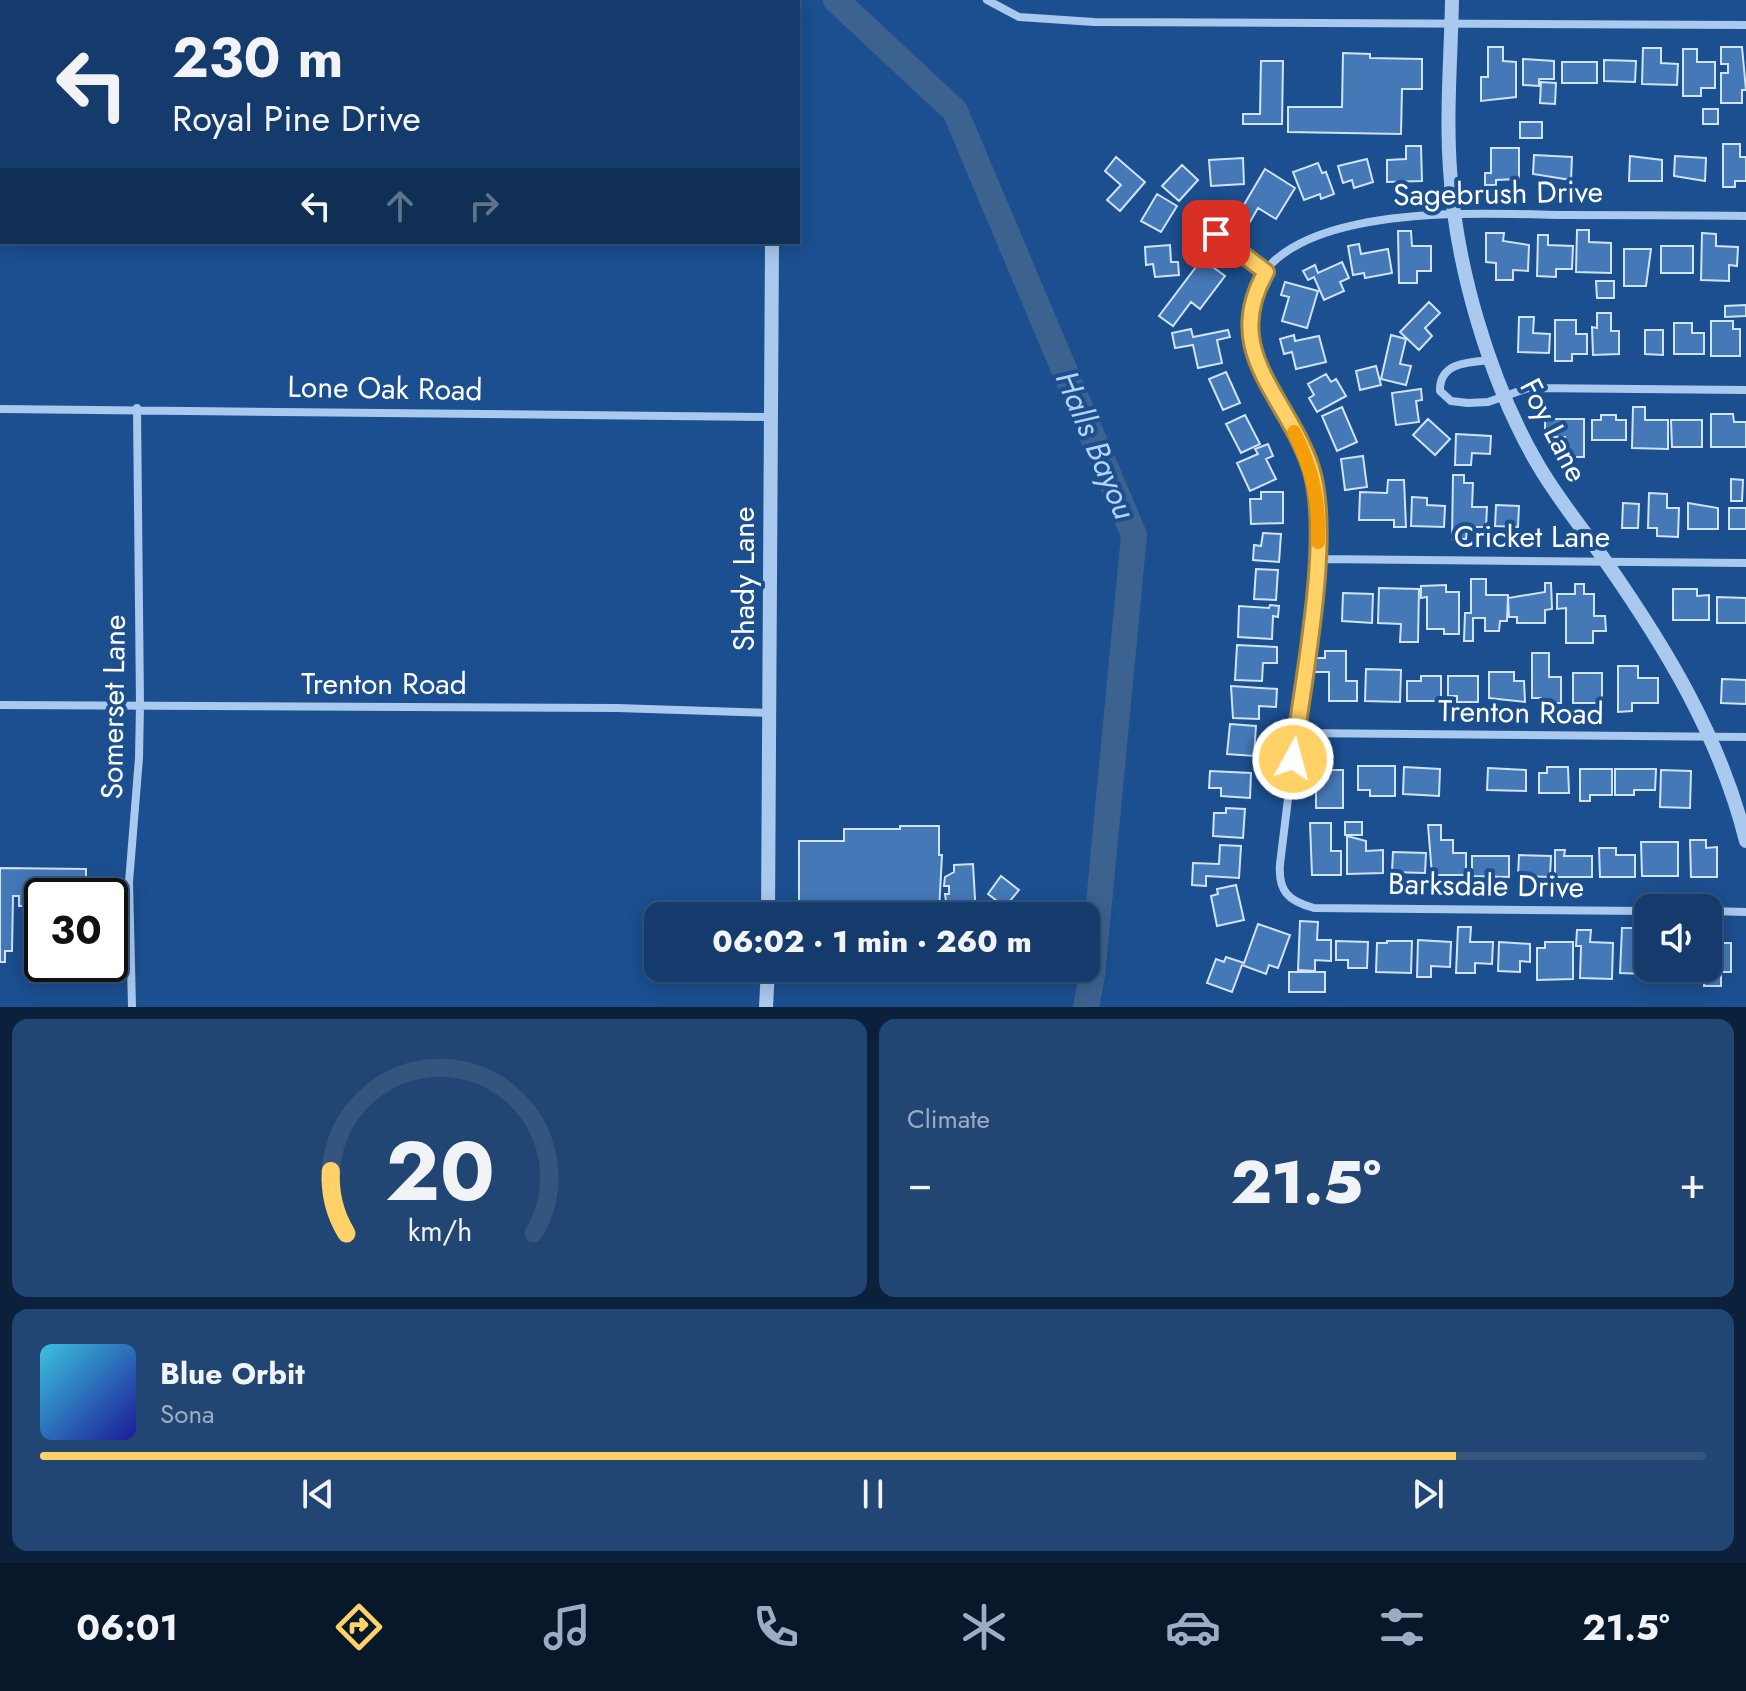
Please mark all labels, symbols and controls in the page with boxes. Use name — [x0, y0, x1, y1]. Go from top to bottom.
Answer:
text: 230 m — [172, 17, 343, 98]
icon: left — [40, 32, 144, 136]
text: Royal Pine Drive — [172, 92, 421, 144]
street label: Sagebrush Drive — [1393, 170, 1603, 216]
icon: left — [294, 184, 338, 228]
icon: ahead — [378, 184, 422, 228]
icon: right — [462, 184, 506, 228]
pin — [1182, 200, 1250, 268]
icon: arrive — [1194, 212, 1238, 256]
water label: Halls Bayou — [1044, 363, 1148, 527]
street label: Lone Oak Road — [287, 365, 483, 411]
street label: Foy Lane — [1510, 371, 1598, 489]
street label: Shady Lane — [722, 506, 765, 652]
street label: Cricket Lane — [1454, 515, 1610, 558]
street label: Somerset Lane — [90, 614, 136, 800]
street label: Trenton Road — [301, 662, 467, 705]
street label: Trenton Road — [1438, 689, 1604, 735]
position arrow — [1251, 717, 1335, 801]
street label: Barksdale Drive — [1387, 862, 1585, 908]
speed limit sign: 30 — [24, 878, 128, 982]
map controls — [1634, 894, 1722, 982]
button: sound — [1634, 894, 1722, 982]
text: 06:02 · 1 min · 260 m — [712, 920, 1032, 963]
text: Climate — [907, 1100, 990, 1138]
text: 20 — [385, 1111, 494, 1231]
text: 21.5° — [1231, 1139, 1381, 1226]
text: − — [907, 1151, 933, 1215]
text: + — [1679, 1151, 1706, 1215]
text: km/h — [407, 1210, 472, 1252]
text: Blue Orbit — [160, 1352, 305, 1395]
text: Sona — [160, 1395, 215, 1433]
icon: previous — [296, 1472, 340, 1516]
icon: pause — [851, 1472, 895, 1516]
icon: next — [1406, 1472, 1450, 1516]
icon: directions — [331, 1599, 387, 1655]
icon: music — [539, 1599, 595, 1655]
icon: phone — [748, 1599, 804, 1655]
icon: climate — [956, 1599, 1012, 1655]
icon: car — [1165, 1599, 1221, 1655]
icon: filters — [1374, 1599, 1430, 1655]
text: 06:01 — [76, 1601, 178, 1653]
text: 21.5° — [1582, 1601, 1670, 1653]

